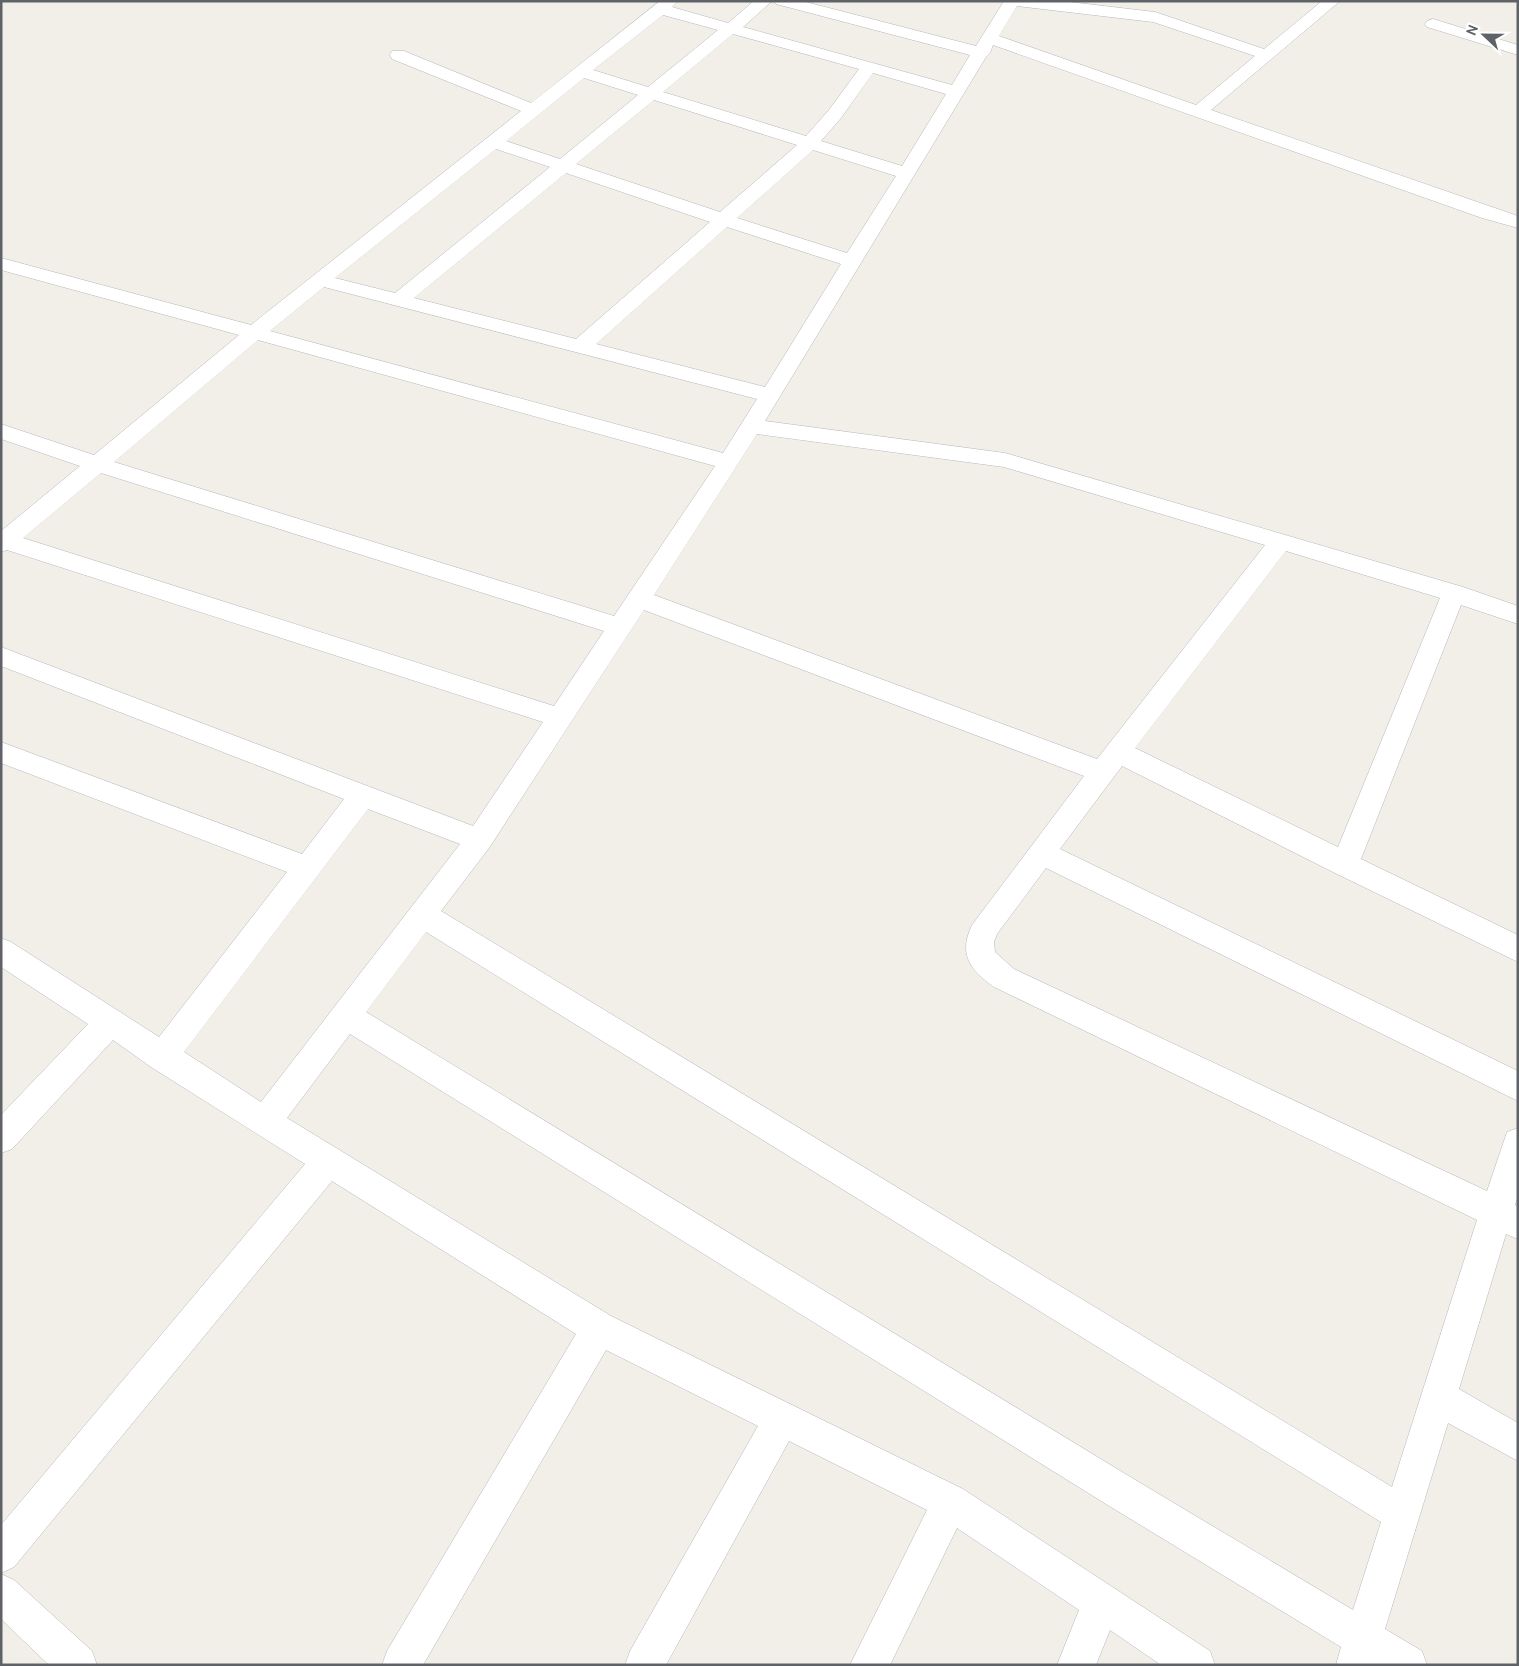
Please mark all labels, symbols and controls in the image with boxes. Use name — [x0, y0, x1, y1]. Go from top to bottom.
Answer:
north arrow — [1459, 10, 1509, 60]
text: N — [1462, 22, 1482, 38]

